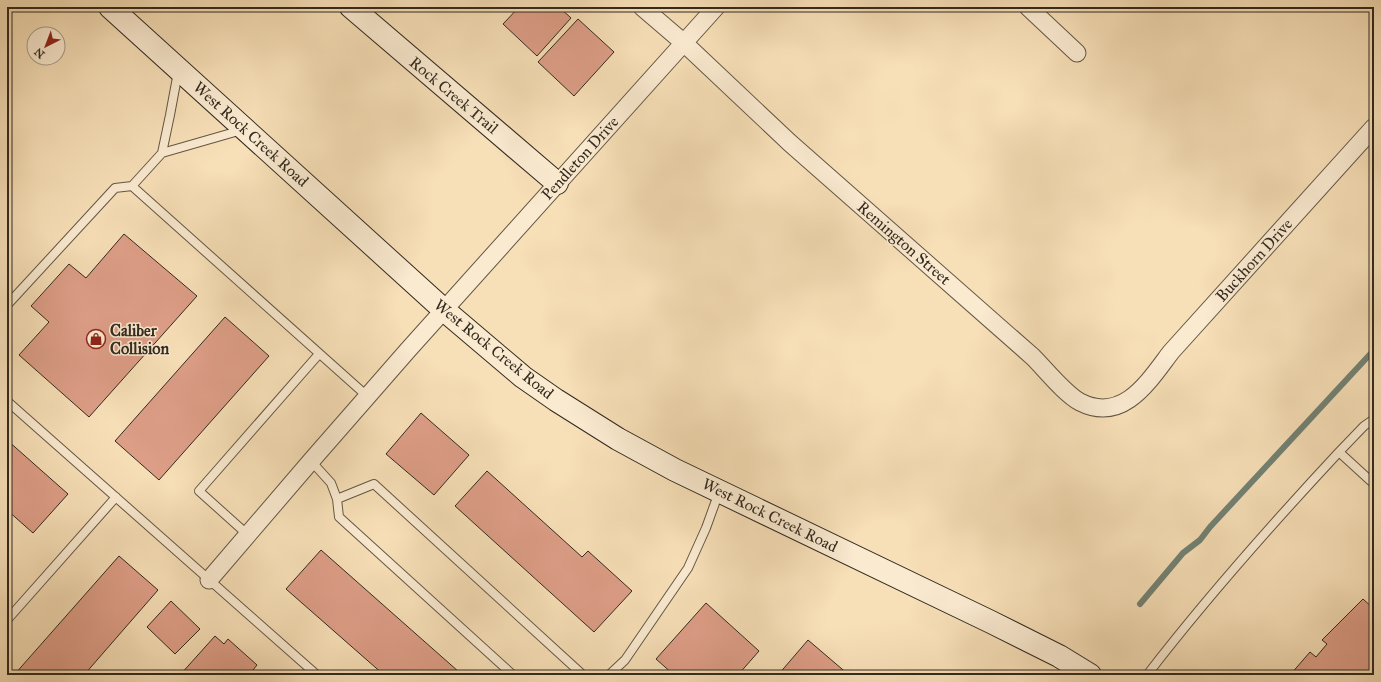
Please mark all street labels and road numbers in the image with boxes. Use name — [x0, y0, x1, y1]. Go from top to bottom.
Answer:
street label: Rock Creek Trail — [406, 52, 503, 138]
street label: West Rock Creek Road — [190, 77, 312, 191]
street label: Pendleton Drive — [537, 112, 623, 204]
street label: Remington Street — [853, 197, 955, 290]
street label: Buckhorn Drive — [1212, 214, 1297, 305]
street label: West Rock Creek Road — [430, 295, 558, 403]
street label: West Rock Creek Road — [699, 474, 841, 556]

